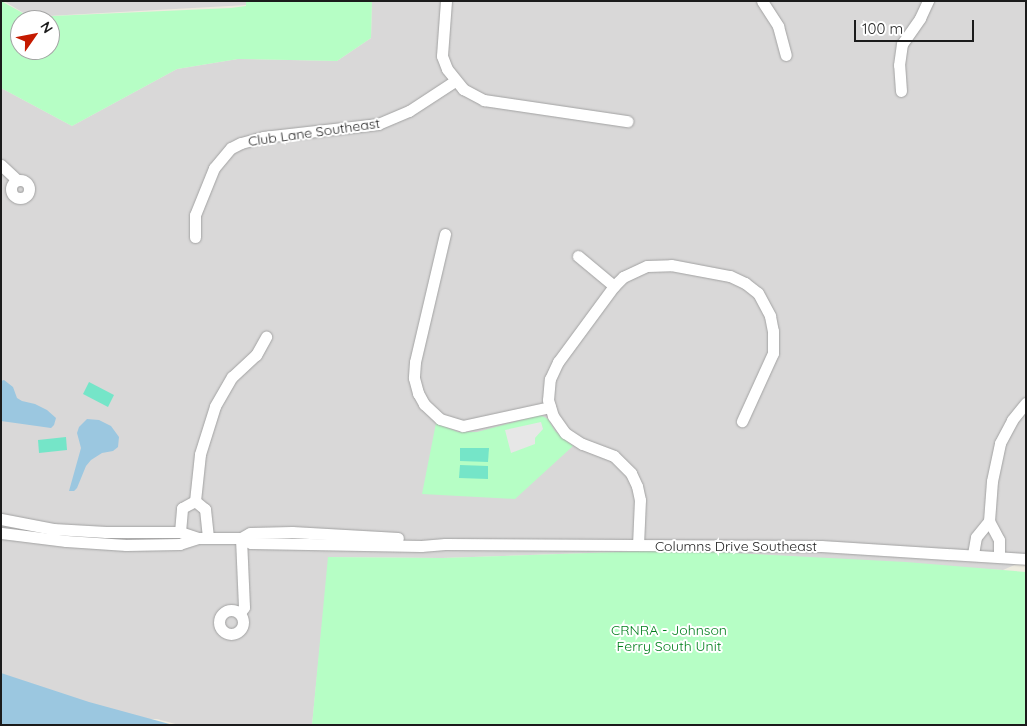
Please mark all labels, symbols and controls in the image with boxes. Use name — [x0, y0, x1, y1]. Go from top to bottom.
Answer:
north arrow — [10, 10, 60, 60]
scale bar — [857, 10, 977, 42]
text: N — [36, 18, 57, 37]
text: 100 m — [862, 19, 903, 38]
street label: Club Lane Southeast — [247, 114, 381, 150]
street label: Columns Drive Southeast — [655, 538, 817, 554]
park label: CRNRA - Johnson Ferry South Unit — [611, 622, 727, 654]

